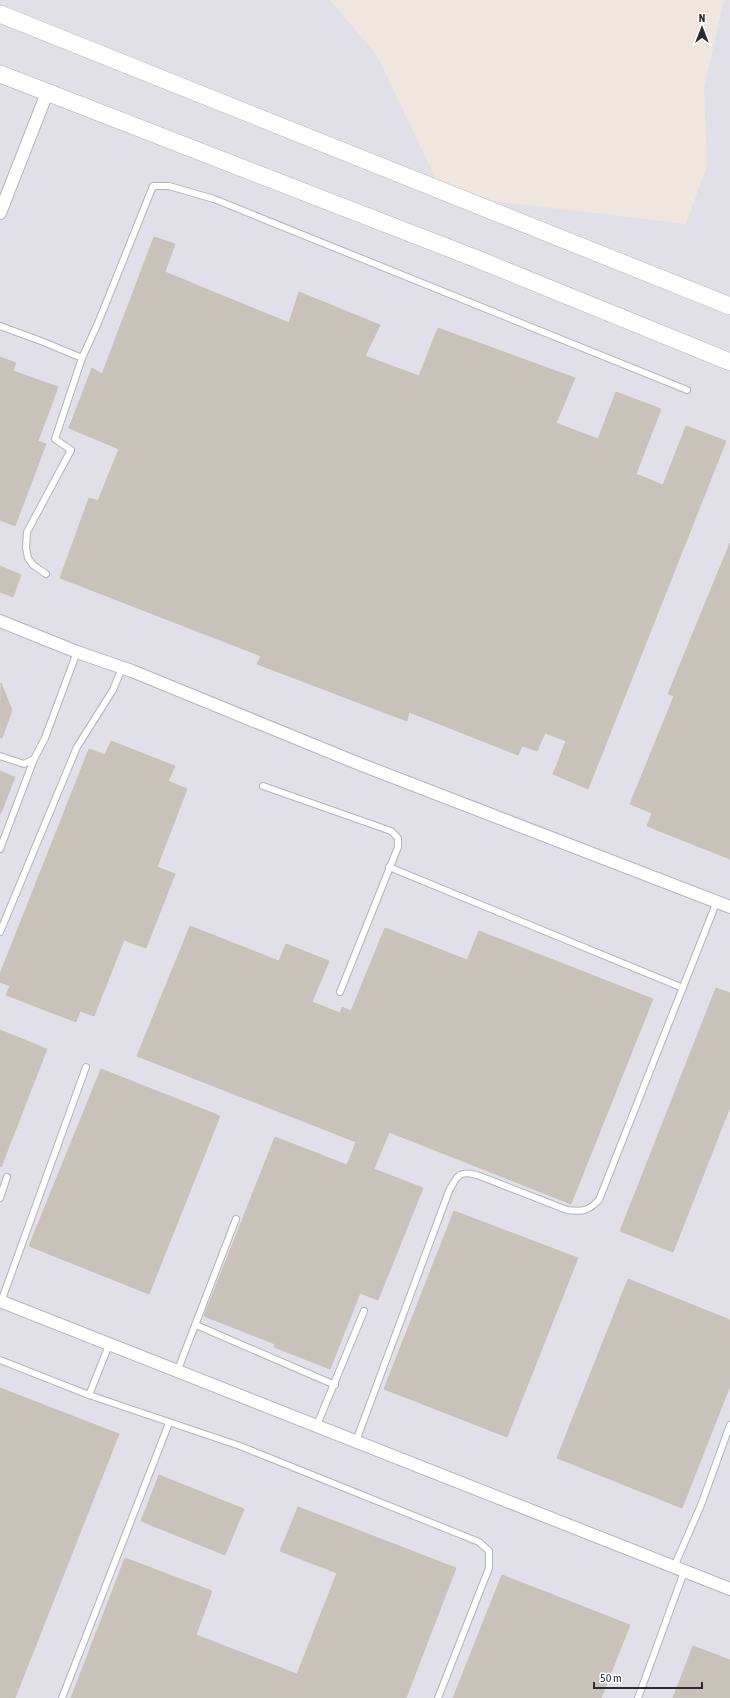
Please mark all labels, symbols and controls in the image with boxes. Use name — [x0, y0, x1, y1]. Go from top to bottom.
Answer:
north arrow — [682, 8, 722, 48]
text: N — [699, 12, 705, 24]
scale bar — [594, 1664, 702, 1690]
text: 50 m — [600, 1671, 622, 1685]

